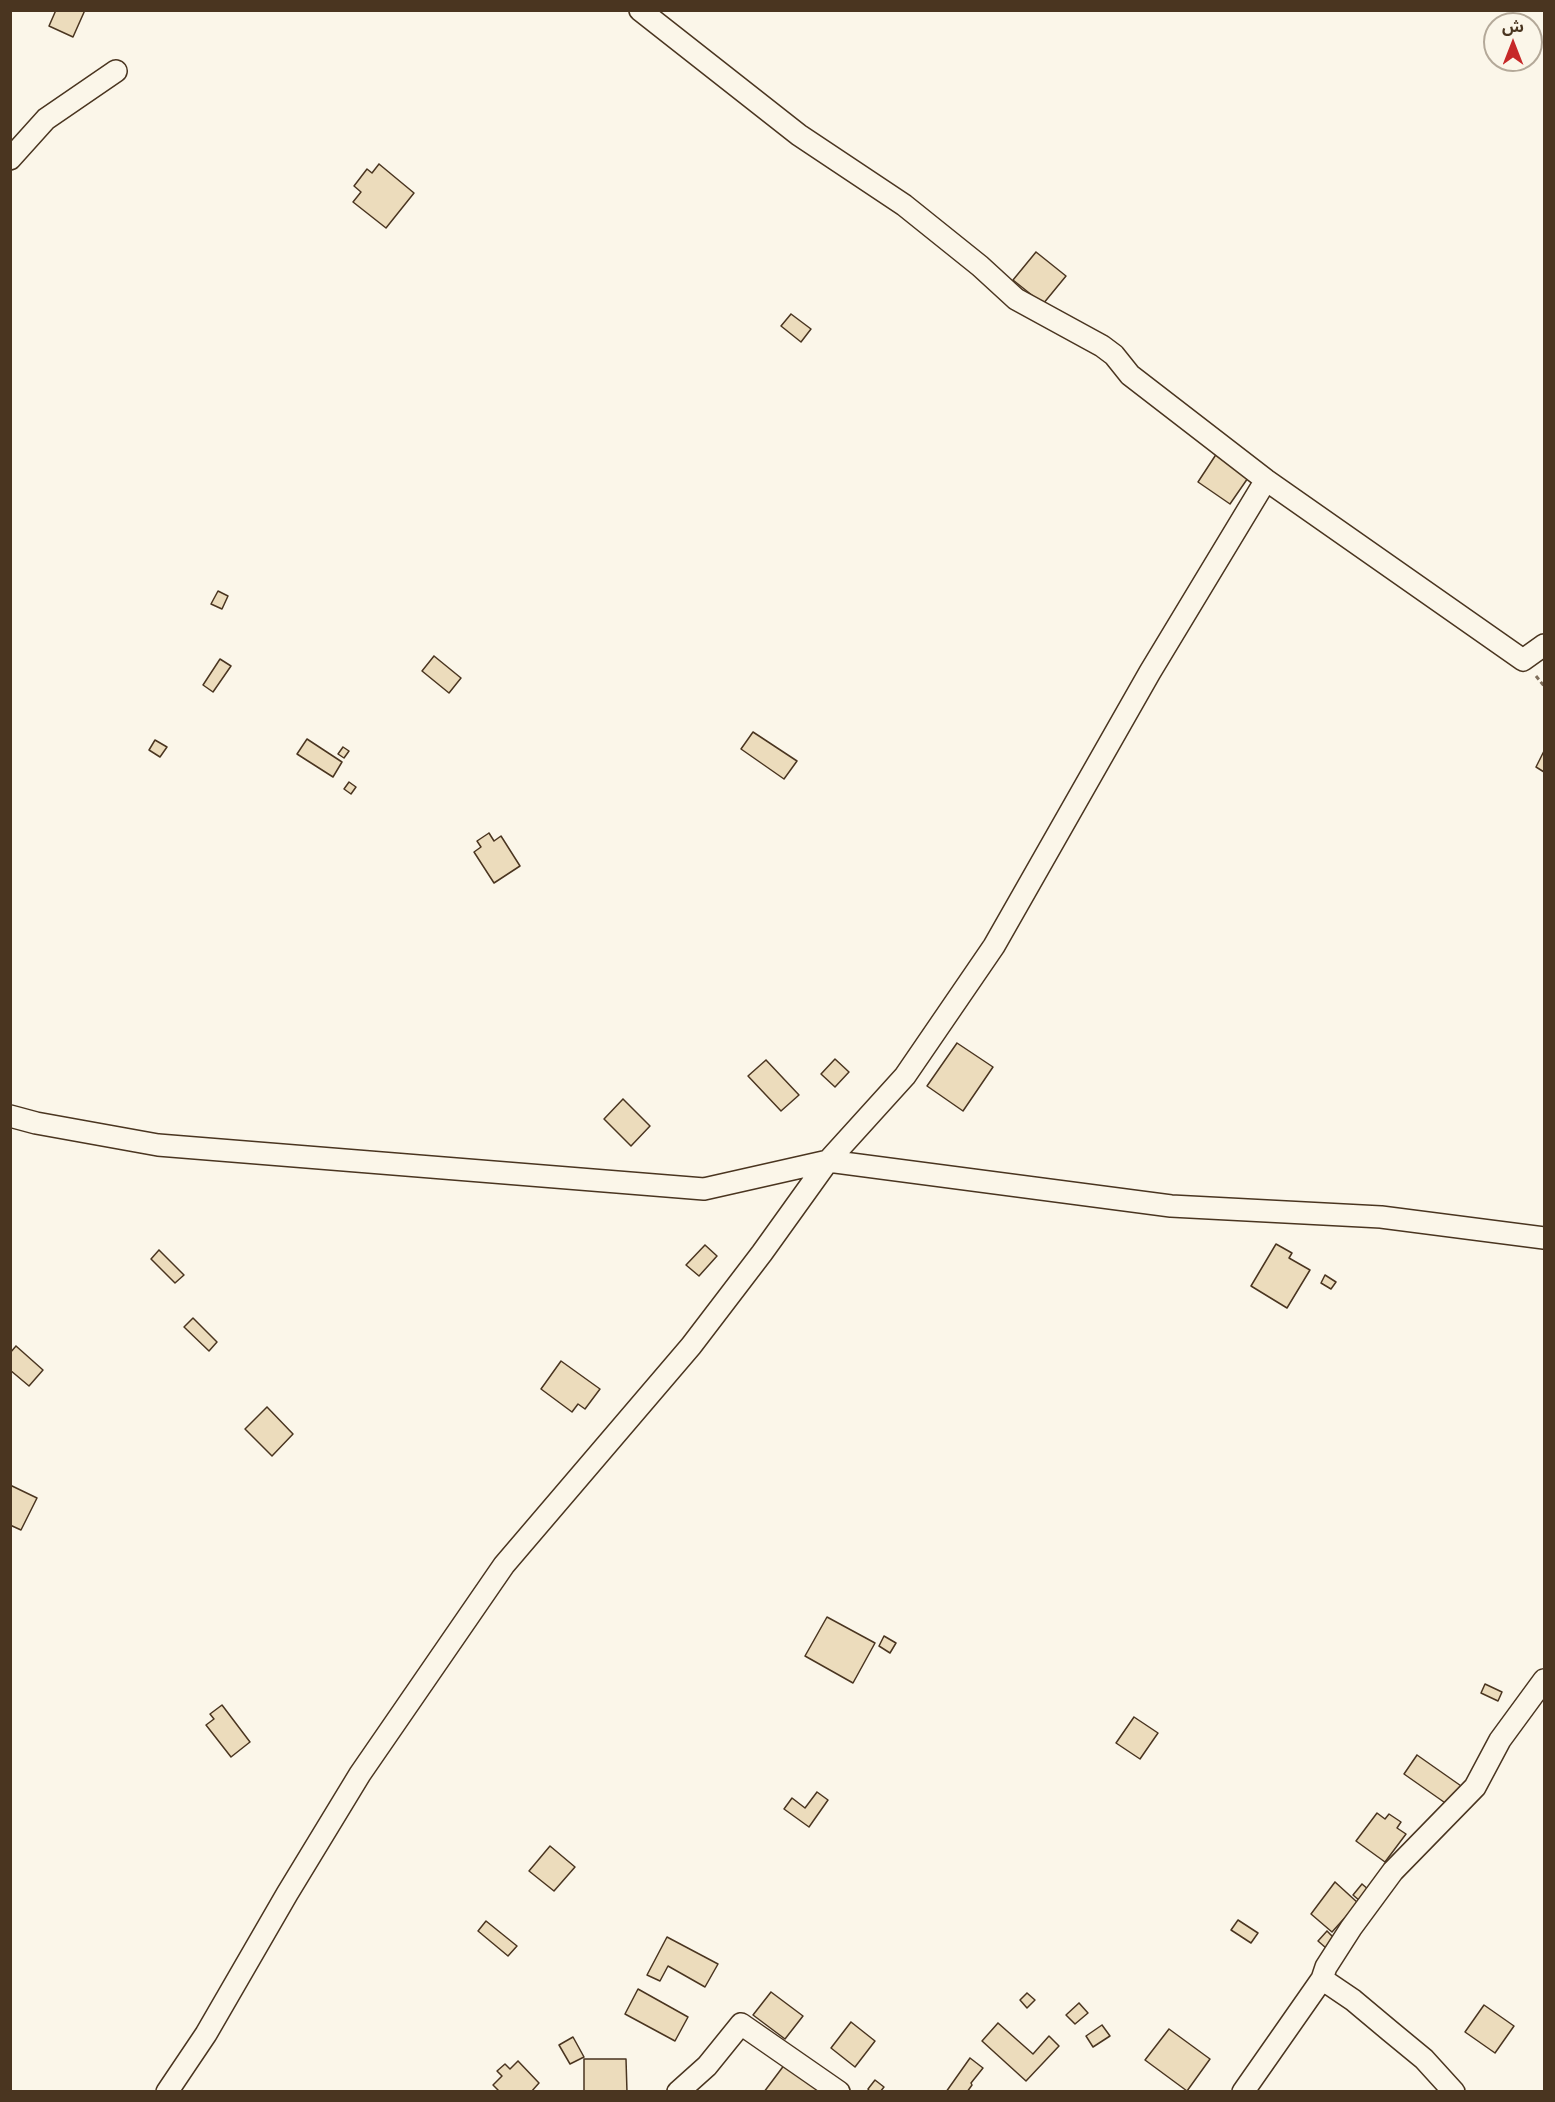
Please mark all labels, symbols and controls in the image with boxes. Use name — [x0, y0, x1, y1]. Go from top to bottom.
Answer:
north arrow — [1483, 12, 1543, 72]
text: ش — [1502, 16, 1524, 35]

